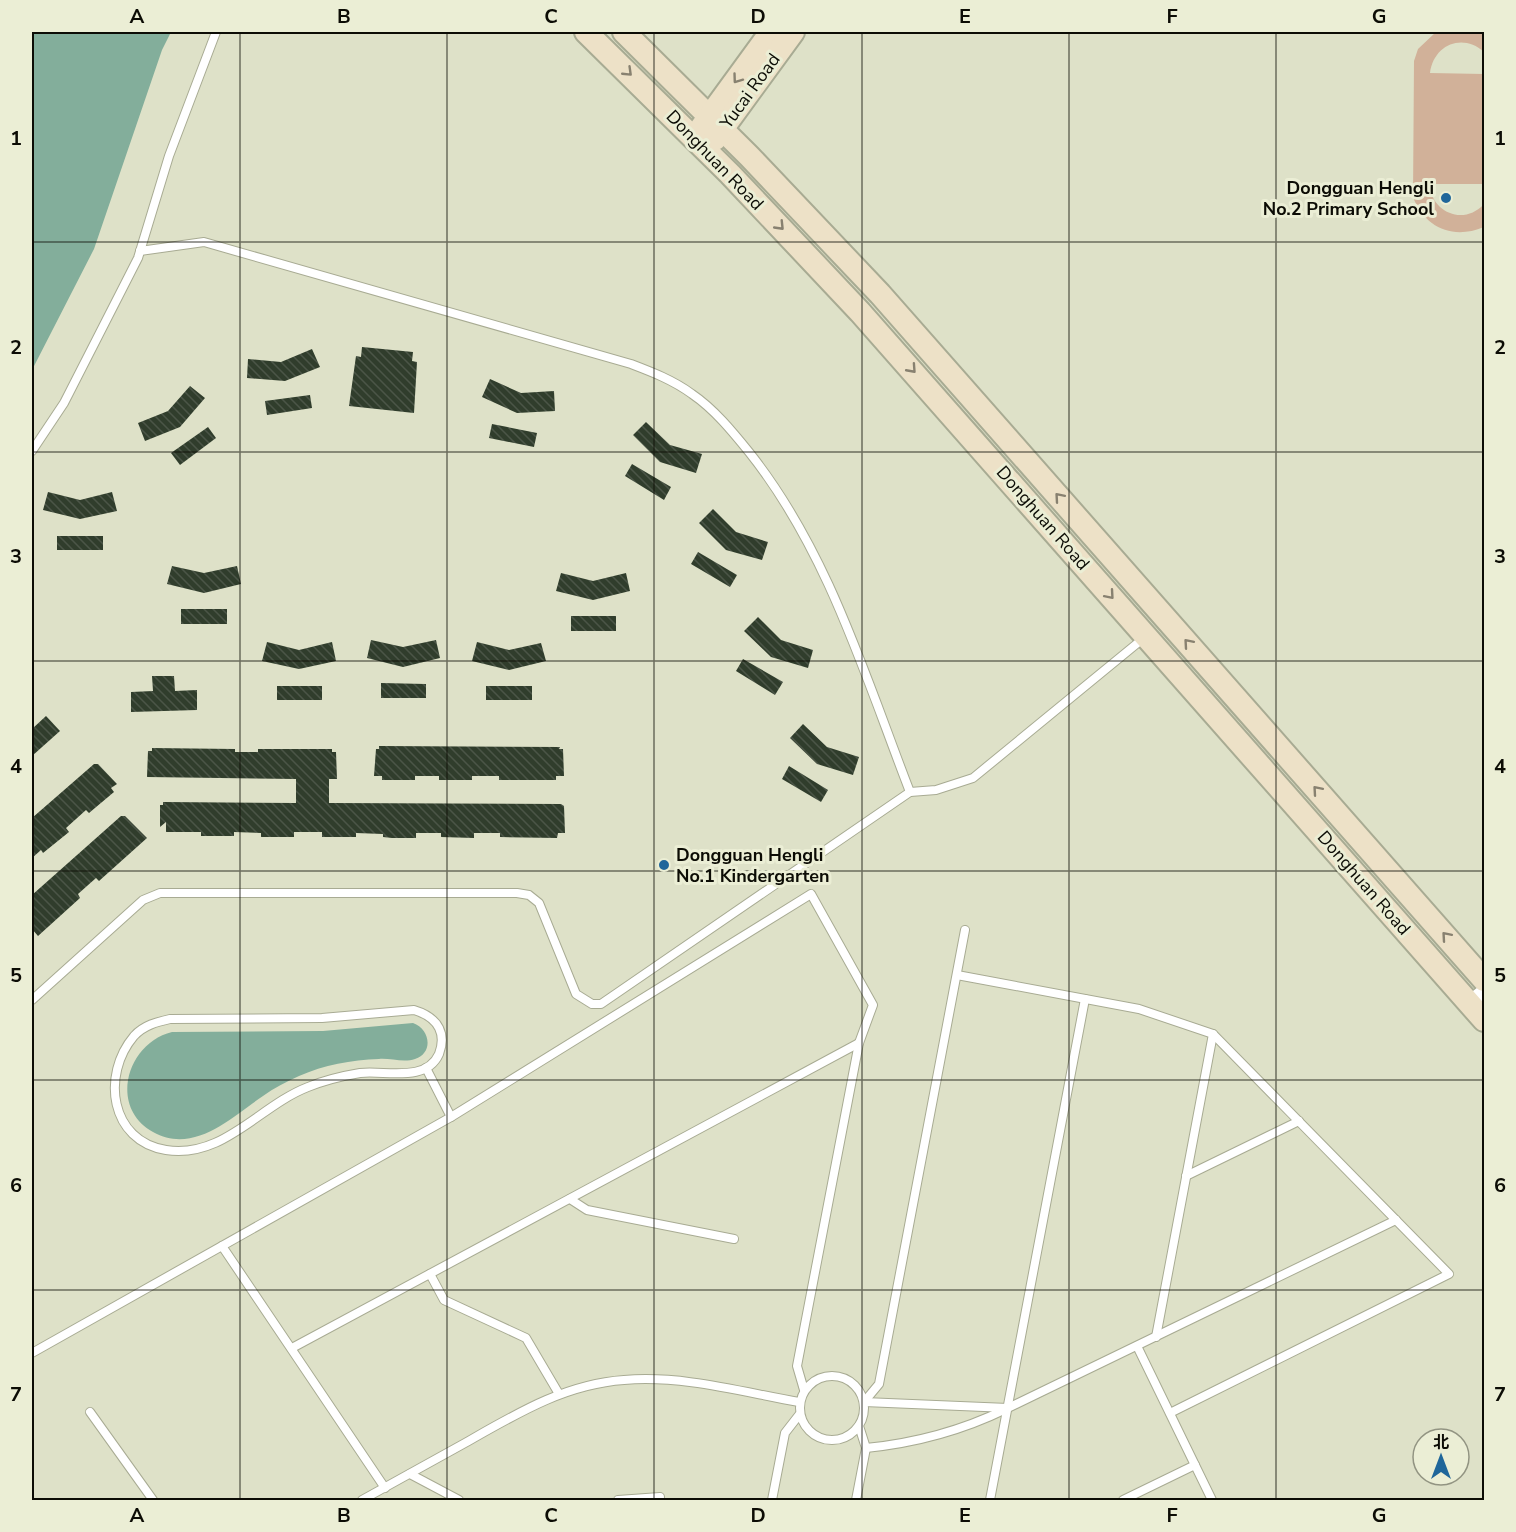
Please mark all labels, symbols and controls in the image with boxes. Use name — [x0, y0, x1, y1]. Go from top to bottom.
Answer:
text: A — [130, 3, 145, 30]
text: B — [337, 3, 351, 30]
text: C — [544, 3, 558, 30]
text: D — [750, 3, 766, 30]
text: E — [959, 3, 971, 30]
text: F — [1166, 3, 1178, 30]
text: G — [1372, 3, 1386, 30]
street label: Yucai Road — [714, 48, 786, 134]
one-way arrow — [622, 65, 632, 76]
one-way arrow — [733, 72, 744, 83]
street label: Donghuan Road — [661, 105, 769, 215]
text: 1 — [10, 125, 22, 152]
text: 1 — [1494, 125, 1506, 152]
place label: Dongguan Hengli No.2 Primary School — [1263, 176, 1434, 221]
marker: Dongguan Hengli No.2 Primary School — [1439, 191, 1453, 205]
one-way arrow — [773, 219, 784, 229]
text: 2 — [10, 334, 22, 361]
text: 2 — [1494, 334, 1506, 361]
one-way arrow — [905, 362, 916, 373]
street label: Donghuan Road — [991, 461, 1095, 575]
one-way arrow — [1055, 493, 1066, 504]
text: 3 — [10, 543, 22, 570]
text: 3 — [1494, 543, 1506, 570]
one-way arrow — [1103, 588, 1114, 598]
one-way arrow — [1184, 639, 1195, 650]
text: 4 — [10, 753, 22, 780]
text: 4 — [1494, 753, 1506, 780]
one-way arrow — [1313, 786, 1324, 797]
street label: Donghuan Road — [1312, 826, 1416, 940]
place label: Dongguan Hengli No.1 Kindergarten — [676, 843, 830, 888]
marker: Dongguan Hengli No.1 Kindergarten — [657, 858, 671, 872]
one-way arrow — [1442, 932, 1453, 943]
text: 5 — [10, 962, 22, 989]
text: 5 — [1494, 962, 1506, 989]
text: 6 — [10, 1172, 22, 1199]
text: 6 — [1494, 1172, 1506, 1199]
text: 7 — [10, 1381, 22, 1408]
text: 7 — [1494, 1381, 1506, 1408]
north arrow — [1411, 1427, 1471, 1487]
text: 北 — [1433, 1432, 1449, 1454]
text: A — [130, 1502, 145, 1529]
text: B — [337, 1502, 351, 1529]
text: C — [544, 1502, 558, 1529]
text: D — [750, 1502, 766, 1529]
text: E — [959, 1502, 971, 1529]
text: F — [1166, 1502, 1178, 1529]
text: G — [1372, 1502, 1386, 1529]

